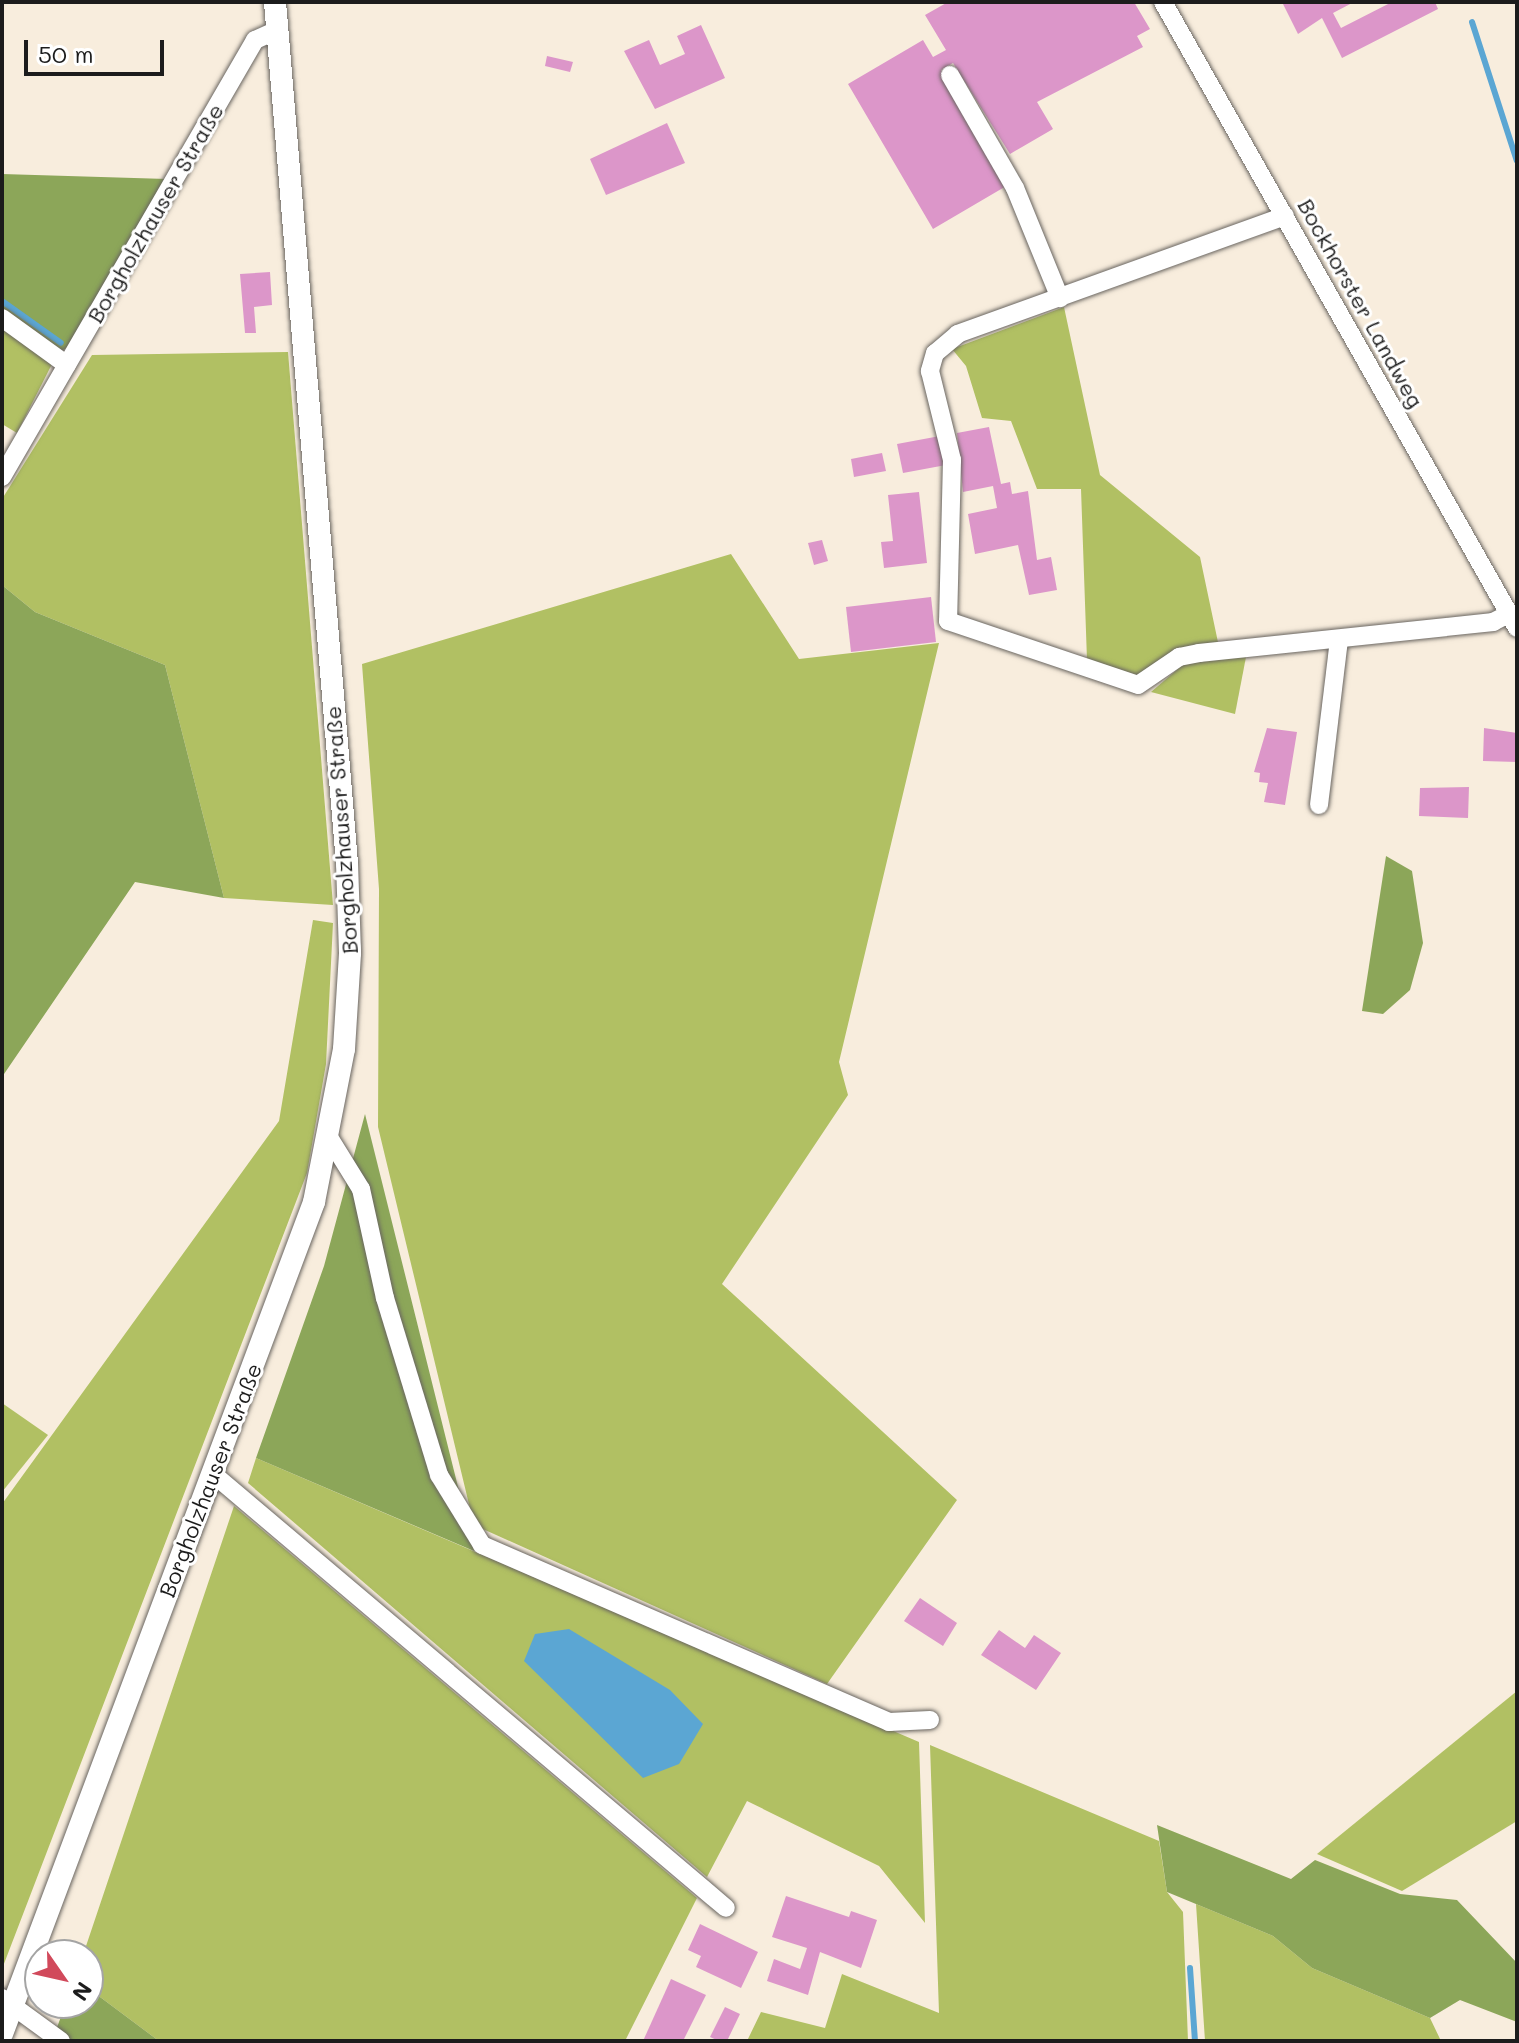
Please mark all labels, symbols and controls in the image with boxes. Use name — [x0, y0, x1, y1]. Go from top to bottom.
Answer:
scale bar — [28, 24, 168, 74]
text: 50 m — [38, 38, 94, 69]
street label: Borgholzhauser Straße — [81, 99, 229, 327]
street label: Bockhorster Landweg — [1293, 194, 1429, 412]
street label: Borgholzhauser Straße — [319, 705, 363, 955]
street label: Borgholzhauser Straße — [153, 1359, 267, 1601]
north arrow — [24, 1939, 104, 2019]
text: N — [66, 1977, 99, 2007]

